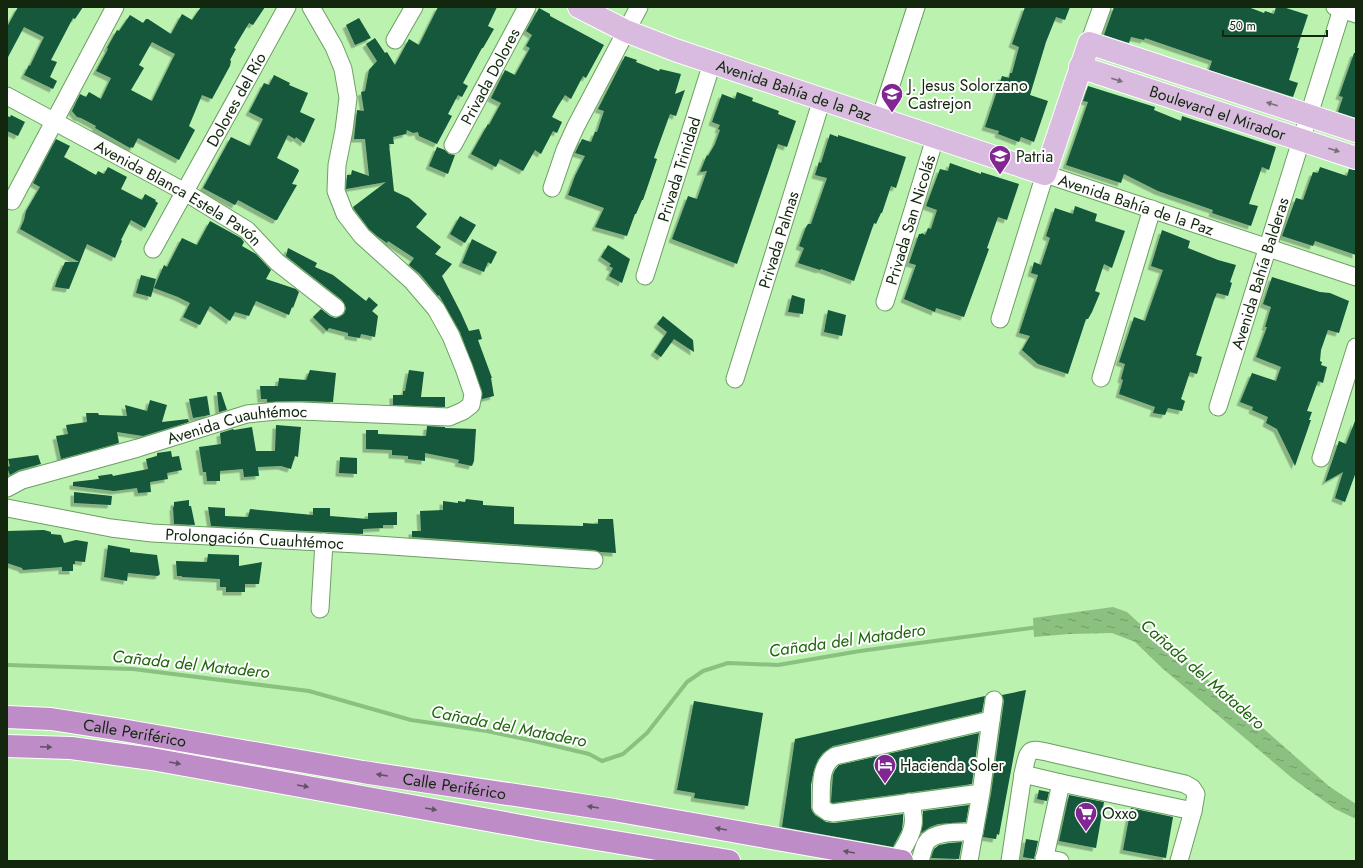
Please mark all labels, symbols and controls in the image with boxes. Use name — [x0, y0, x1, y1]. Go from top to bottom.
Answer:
scale bar — [1223, 12, 1327, 38]
text: 50 m — [1229, 17, 1256, 35]
street label: Privada Dolores — [455, 24, 526, 129]
street label: Dolores del Río — [201, 48, 272, 151]
street label: Avenida Bahía de la Paz — [713, 54, 875, 127]
place label: J. Jesus Solorzano Castrejon — [906, 74, 1028, 115]
one-way arrow — [1111, 77, 1123, 83]
street label: Boulevard el Mirador — [1146, 80, 1289, 146]
school or university icon: J. Jesus Solorzano Castrejon — [879, 81, 905, 114]
one-way arrow — [1266, 100, 1278, 106]
street label: Privada Trinidad — [652, 114, 706, 225]
street label: Avenida Blanca Estela Pavón — [90, 134, 267, 251]
school or university icon: Patria — [987, 143, 1013, 176]
place label: Patria — [1016, 145, 1053, 168]
one-way arrow — [1328, 148, 1340, 154]
street label: Privada San Nicolás — [880, 152, 941, 288]
street label: Avenida Bahía de la Paz — [1055, 168, 1218, 241]
street label: Privada Palmas — [753, 188, 805, 291]
street label: Avenida Bahía Balderas — [1226, 195, 1295, 352]
street label: Avenida Cuauhtémoc — [164, 400, 308, 450]
street label: Prolongación Cuauhtémoc — [165, 523, 345, 555]
water label: Cañada del Matadero — [1136, 613, 1270, 735]
water label: Cañada del Matadero — [767, 617, 927, 663]
water label: Cañada del Matadero — [111, 644, 271, 684]
water label: Cañada del Matadero — [429, 699, 589, 753]
street label: Calle Periférico — [82, 713, 188, 753]
one-way arrow — [40, 744, 53, 750]
hotel icon: Hacienda Soler — [872, 752, 898, 785]
place label: Hacienda Soler — [900, 754, 1005, 777]
one-way arrow — [169, 760, 181, 766]
street label: Calle Periférico — [401, 767, 508, 806]
one-way arrow — [376, 771, 388, 777]
one-way arrow — [297, 783, 309, 789]
supermarket icon: Oxxo — [1073, 800, 1099, 833]
place label: Oxxo — [1102, 802, 1137, 825]
one-way arrow — [587, 804, 599, 810]
one-way arrow — [425, 806, 437, 812]
one-way arrow — [715, 826, 727, 832]
one-way arrow — [843, 849, 856, 855]

